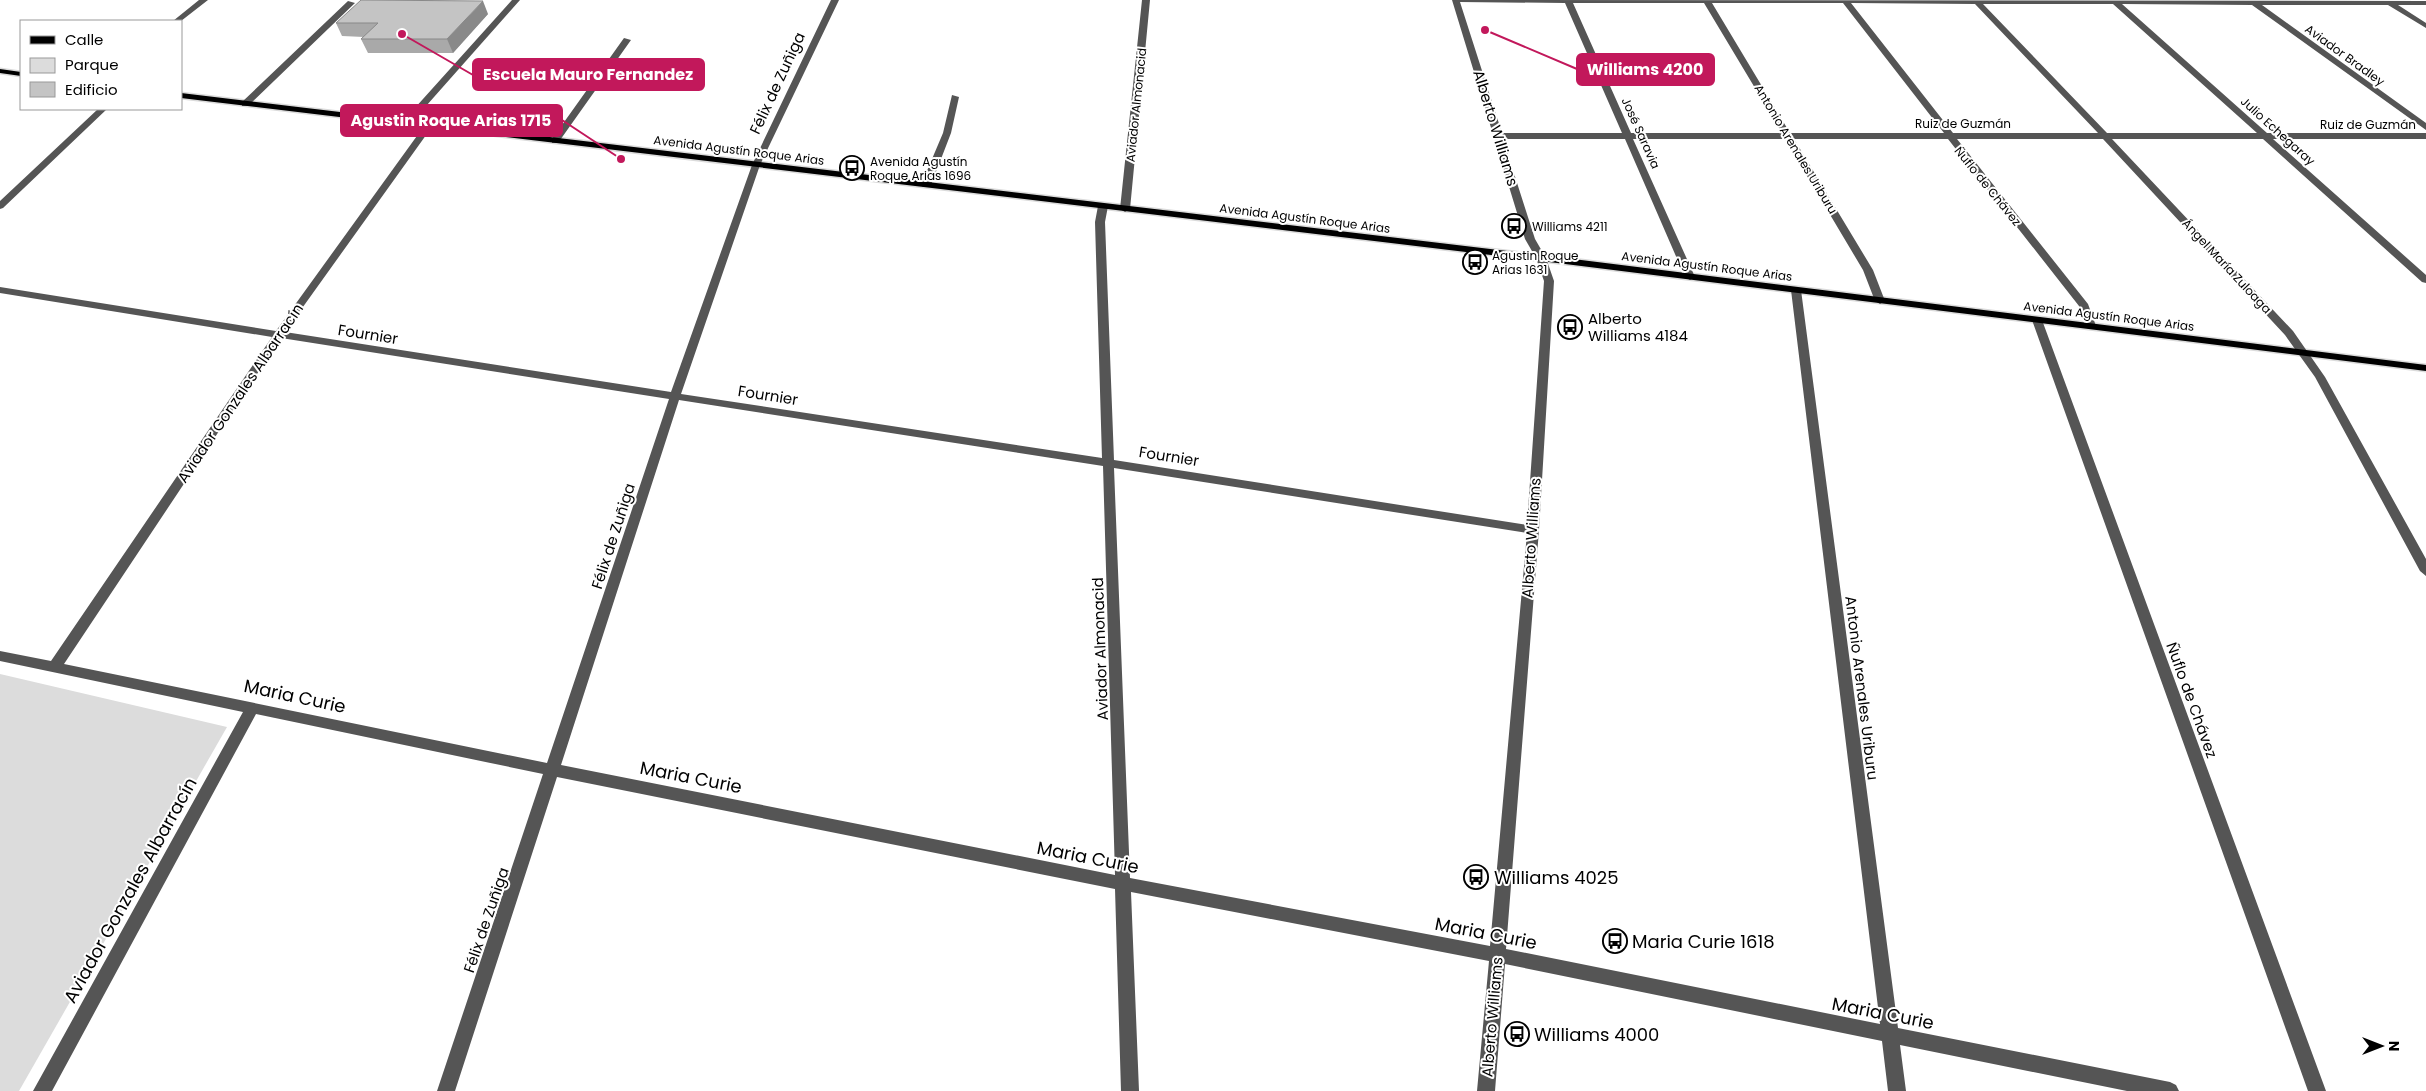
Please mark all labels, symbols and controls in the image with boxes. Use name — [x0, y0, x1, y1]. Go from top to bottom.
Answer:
legend — [20, 20, 182, 110]
street label: Aviador Bradley — [2302, 20, 2388, 90]
text: Calle — [65, 29, 103, 50]
street label: Félix de Zuñiga — [744, 29, 810, 137]
street label: Aviador Almonacid — [1122, 47, 1150, 163]
text: Parque — [65, 54, 118, 75]
callout: Williams 4200 — [1577, 54, 1714, 85]
text: Williams 4200 — [1587, 58, 1703, 81]
callout: Escuela Mauro Fernandez — [473, 59, 704, 90]
text: Escuela Mauro Fernandez — [483, 63, 693, 86]
street label: Alberto Williams — [1468, 67, 1524, 189]
text: Edificio — [65, 79, 118, 100]
street label: Antonio Arenales Uriburu — [1750, 81, 1842, 217]
street label: Julio Echegaray — [2237, 93, 2319, 169]
street label: José Saravia — [1618, 95, 1664, 171]
callout: Agustin Roque Arias 1715 — [341, 105, 562, 136]
text: Agustin Roque Arias 1715 — [351, 109, 551, 132]
street label: Ruiz de Guzmán — [1915, 115, 2011, 132]
street label: Ruiz de Guzmán — [2320, 116, 2416, 133]
street label: Avenida Agustín Roque Arias — [653, 131, 825, 169]
street label: Ñuflo de Chávez — [1951, 143, 2025, 229]
place label: Avenida Agustín Roque Arias 1696 — [870, 153, 971, 184]
bus stop icon: Avenida Agustín Roque Arias 1696 — [839, 155, 865, 181]
street label: Avenida Agustín Roque Arias — [1219, 199, 1391, 237]
bus stop icon: Williams 4211 — [1501, 213, 1527, 239]
street label: Ángel María Zuloaga — [2179, 215, 2275, 317]
place label: Williams 4211 — [1532, 218, 1608, 235]
place label: Agustin Roque Arias 1631 — [1492, 247, 1579, 278]
street label: Avenida Agustín Roque Arias — [1621, 247, 1793, 285]
bus stop icon: Agustin Roque Arias 1631 — [1462, 249, 1488, 275]
street label: Avenida Agustín Roque Arias — [2023, 297, 2195, 335]
street label: Aviador Gonzales Albarracín — [172, 299, 308, 487]
place label: Alberto Williams 4184 — [1588, 308, 1688, 346]
bus stop icon: Alberto Williams 4184 — [1557, 314, 1583, 340]
street label: Fournier — [336, 319, 400, 349]
street label: Fournier — [736, 380, 800, 410]
street label: Fournier — [1137, 441, 1201, 471]
street label: Alberto Williams — [1516, 477, 1546, 599]
street label: Félix de Zuñiga — [586, 480, 640, 592]
street label: Aviador Almonacid — [1087, 577, 1113, 721]
street label: Antonio Arenales Uriburu — [1840, 595, 1884, 781]
street label: Ñuflo de Chávez — [2161, 639, 2223, 761]
street label: Maria Curie — [242, 673, 348, 719]
street label: Maria Curie — [638, 755, 744, 799]
street label: Aviador Gonzales Albarracín — [57, 773, 203, 1007]
street label: Maria Curie — [1035, 835, 1141, 879]
street label: Félix de Zuñiga — [458, 864, 514, 976]
bus stop icon: Williams 4025 — [1463, 864, 1489, 890]
place label: Williams 4025 — [1494, 865, 1618, 890]
street label: Maria Curie — [1433, 911, 1539, 955]
bus stop icon: Maria Curie 1618 — [1602, 928, 1628, 954]
place label: Maria Curie 1618 — [1632, 929, 1775, 954]
street label: Alberto Williams — [1476, 956, 1508, 1078]
street label: Maria Curie — [1830, 991, 1936, 1035]
bus stop icon: Williams 4000 — [1504, 1021, 1530, 1047]
north arrow — [2356, 1021, 2406, 1071]
place label: Williams 4000 — [1534, 1022, 1659, 1047]
text: N — [2384, 1041, 2404, 1051]

